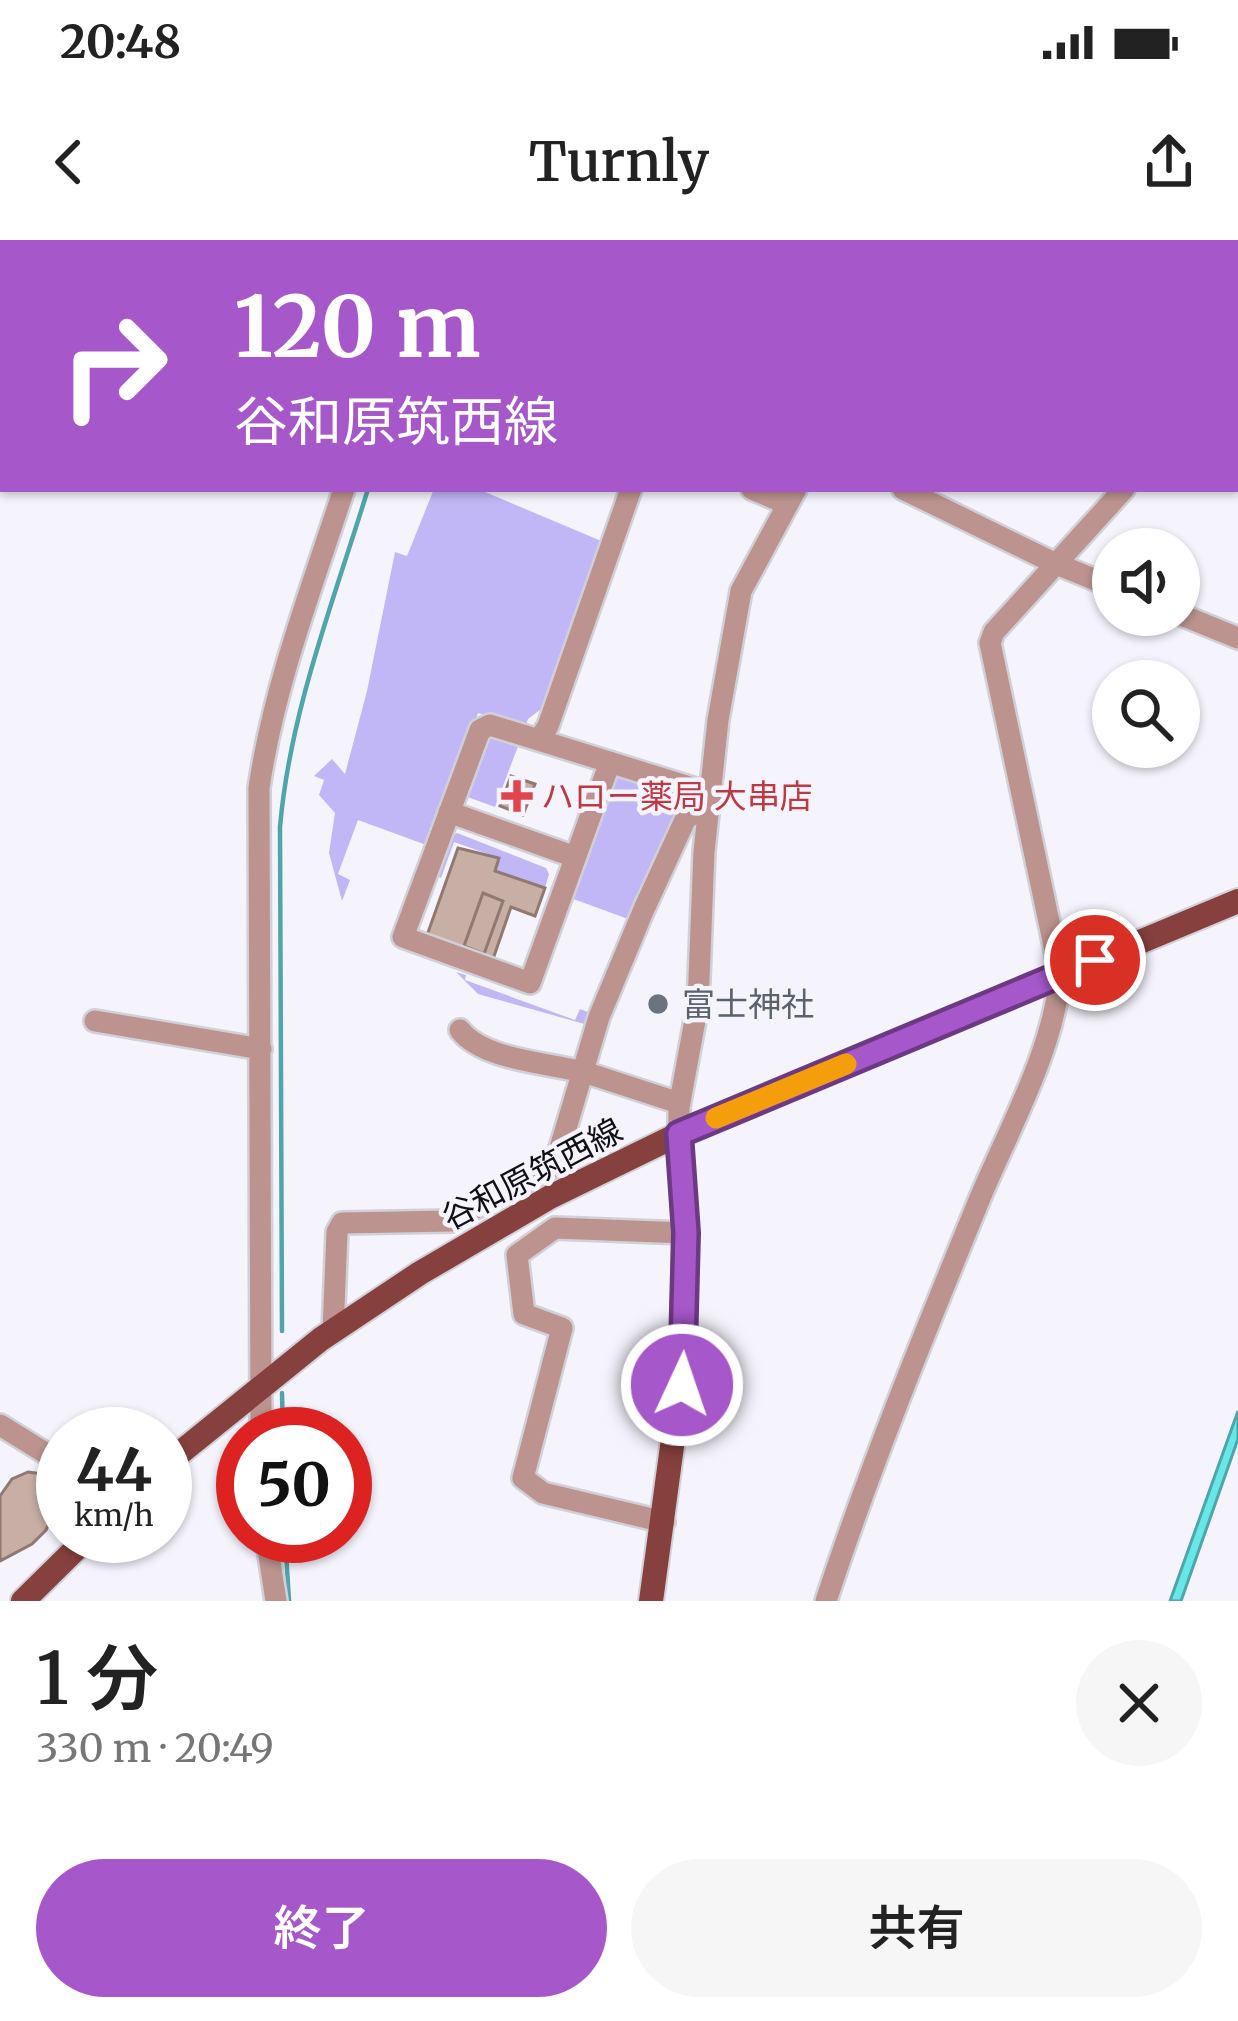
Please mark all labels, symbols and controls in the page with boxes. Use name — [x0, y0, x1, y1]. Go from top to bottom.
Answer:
text: 20:48 — [60, 14, 181, 70]
text: Turnly — [529, 128, 709, 196]
icon: back — [36, 129, 102, 195]
icon: share — [1136, 129, 1202, 195]
text: 120 m — [234, 274, 481, 380]
icon: right — [36, 288, 192, 444]
text: 谷和原筑西線 — [234, 388, 558, 456]
map controls — [1092, 528, 1200, 768]
button: sound — [1092, 528, 1200, 636]
button: search — [1092, 660, 1200, 768]
place label: ハロー薬局 大串店 — [541, 776, 813, 817]
marker: ハロー薬局 大串店 — [504, 783, 530, 809]
pin — [1044, 909, 1146, 1011]
icon: arrive — [1062, 927, 1128, 993]
place label: 富士神社 — [682, 984, 814, 1025]
marker: 富士神社 — [645, 991, 671, 1017]
street label: 谷和原筑西線 — [435, 1109, 629, 1239]
position arrow — [619, 1322, 745, 1448]
speed limit sign: 50 — [216, 1407, 372, 1563]
text: 44 — [76, 1432, 152, 1507]
text: km/h — [74, 1496, 154, 1534]
text: 1 分 — [36, 1633, 158, 1724]
button: close — [1076, 1640, 1202, 1766]
text: 330 m · 20:49 — [36, 1724, 274, 1773]
button: 終了 — [36, 1859, 607, 1997]
button: 共有 — [631, 1859, 1202, 1997]

